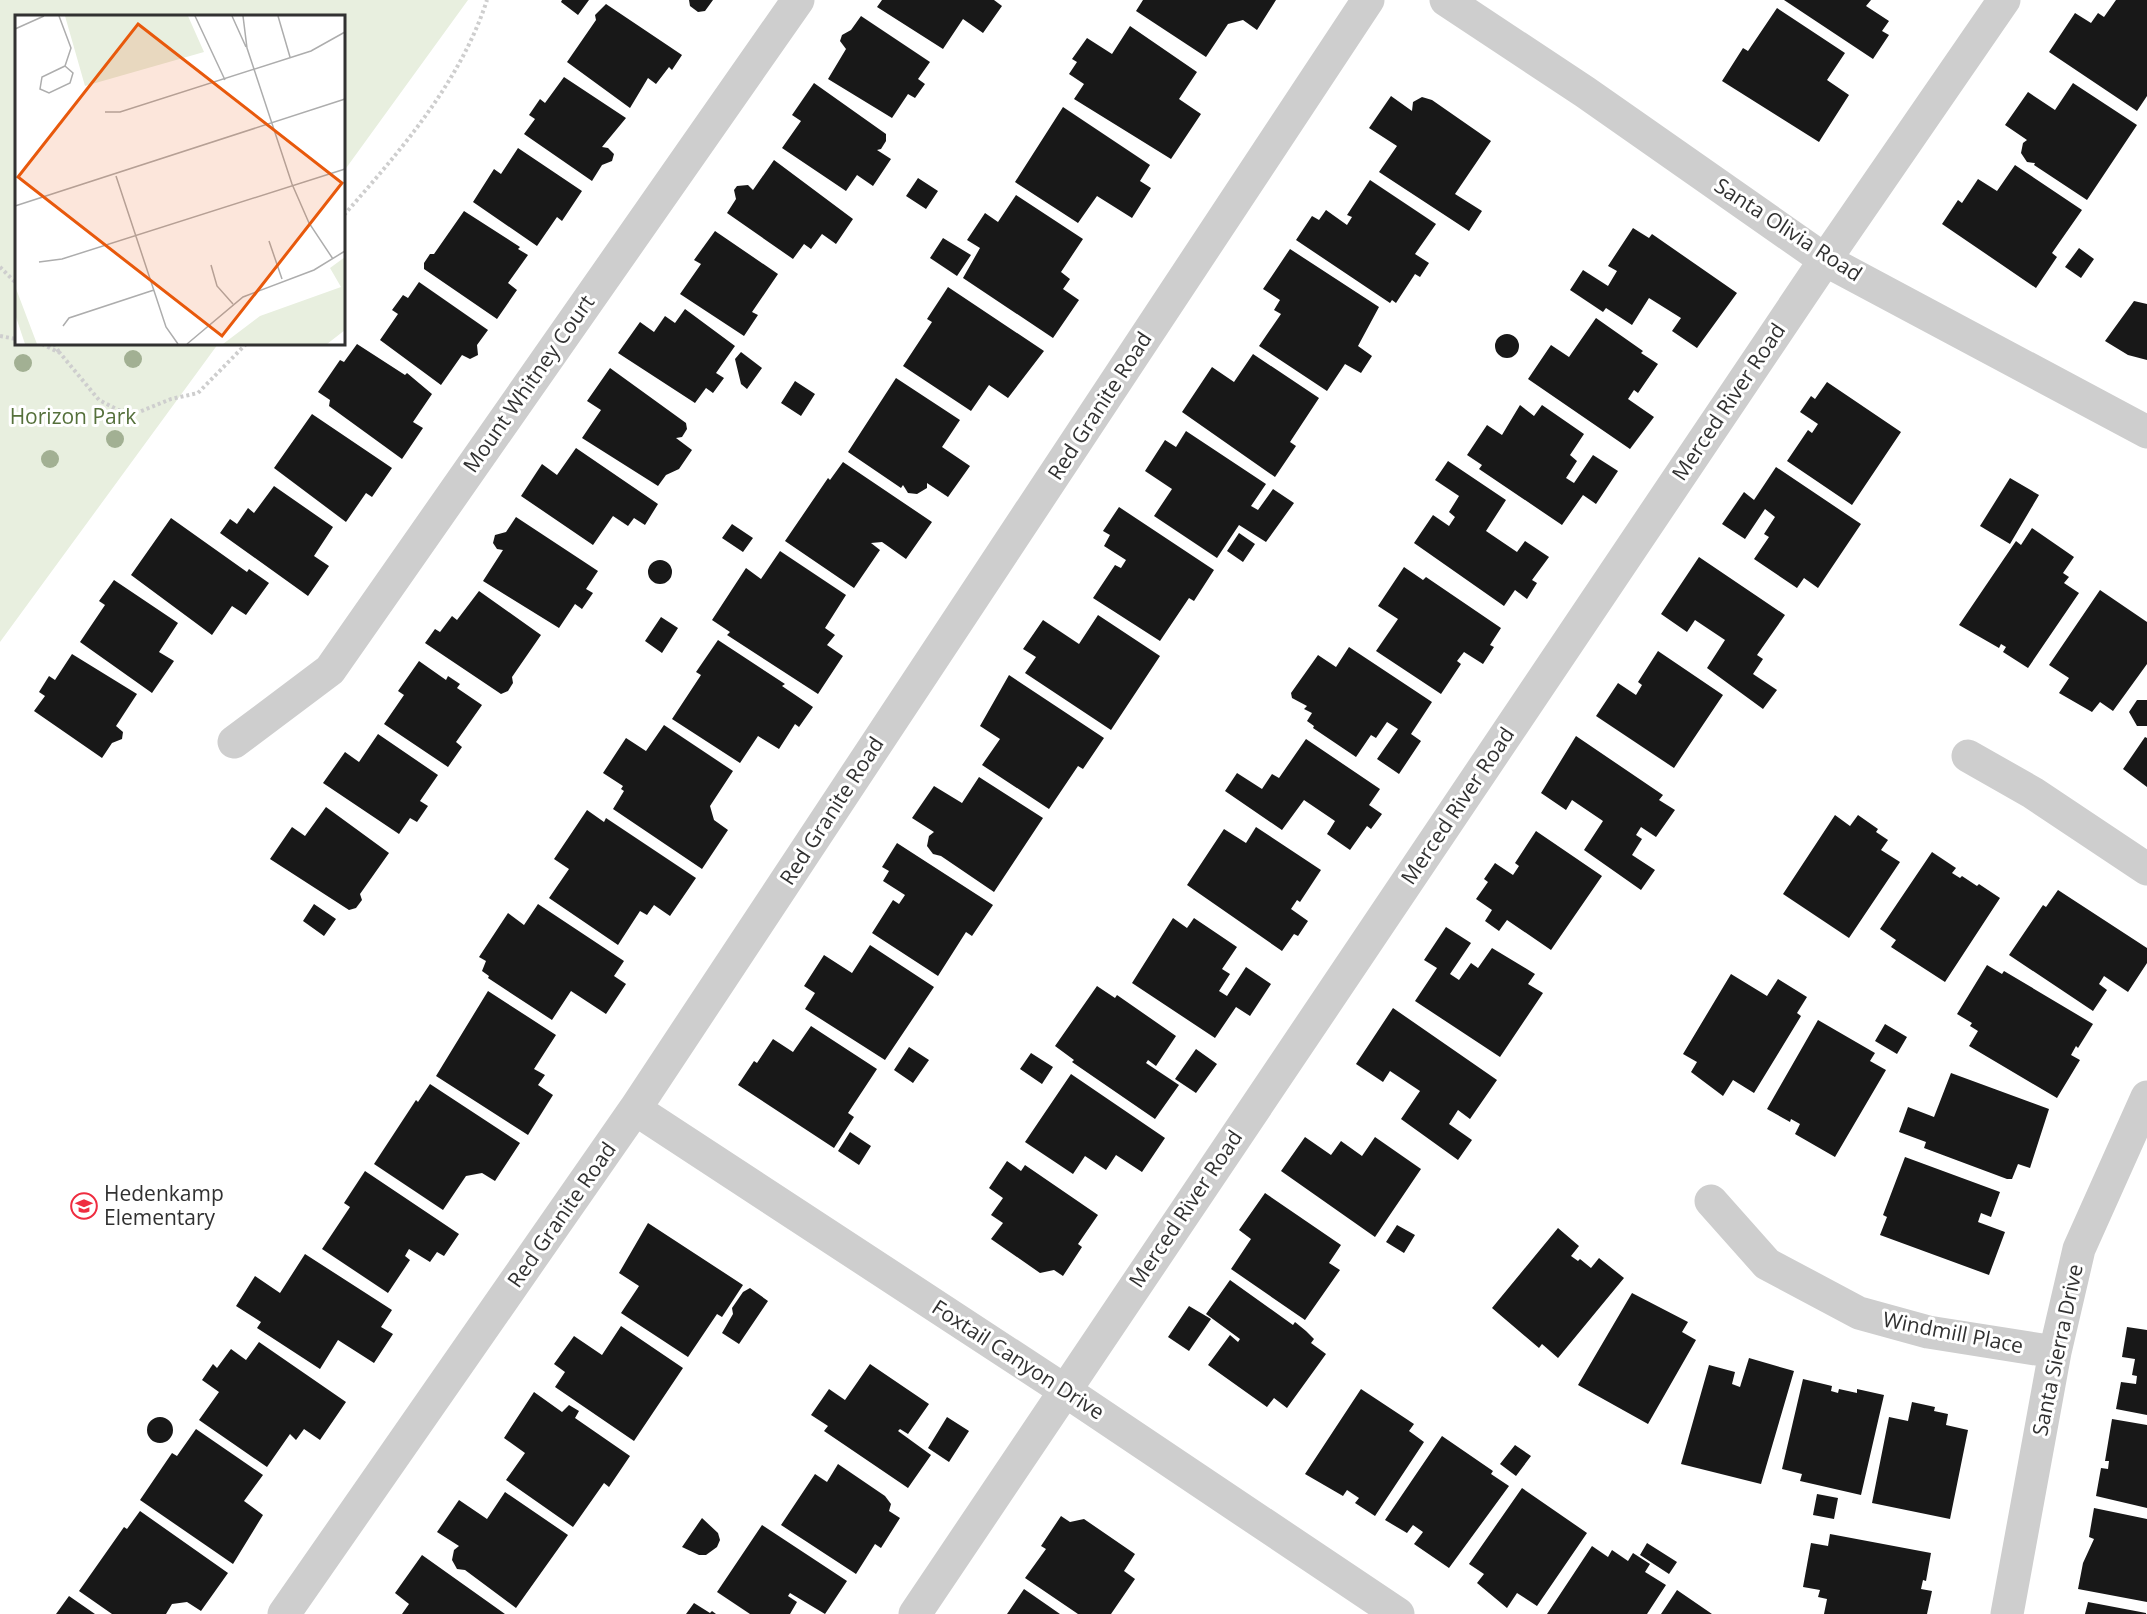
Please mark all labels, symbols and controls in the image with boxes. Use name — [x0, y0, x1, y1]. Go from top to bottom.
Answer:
inset map — [15, 15, 345, 345]
street label: Santa Olivia Road — [1709, 171, 1868, 287]
street label: Mount Whitney Court — [456, 289, 600, 478]
street label: Merced River Road — [1665, 317, 1791, 486]
street label: Red Granite Road — [1041, 326, 1158, 485]
park label: Horizon Park — [10, 402, 136, 430]
street label: Merced River Road — [1394, 721, 1520, 890]
street label: Red Granite Road — [773, 731, 890, 890]
street label: Merced River Road — [1122, 1124, 1248, 1293]
street label: Red Granite Road — [500, 1136, 622, 1293]
place label: Hedenkamp Elementary — [104, 1179, 224, 1231]
school or university icon: Hedenkamp Elementary — [69, 1191, 99, 1221]
street label: Santa Sierra Drive — [2025, 1261, 2089, 1438]
street label: Foxtail Canyon Drive — [927, 1293, 1110, 1425]
street label: Windmill Place — [1880, 1305, 2026, 1359]

